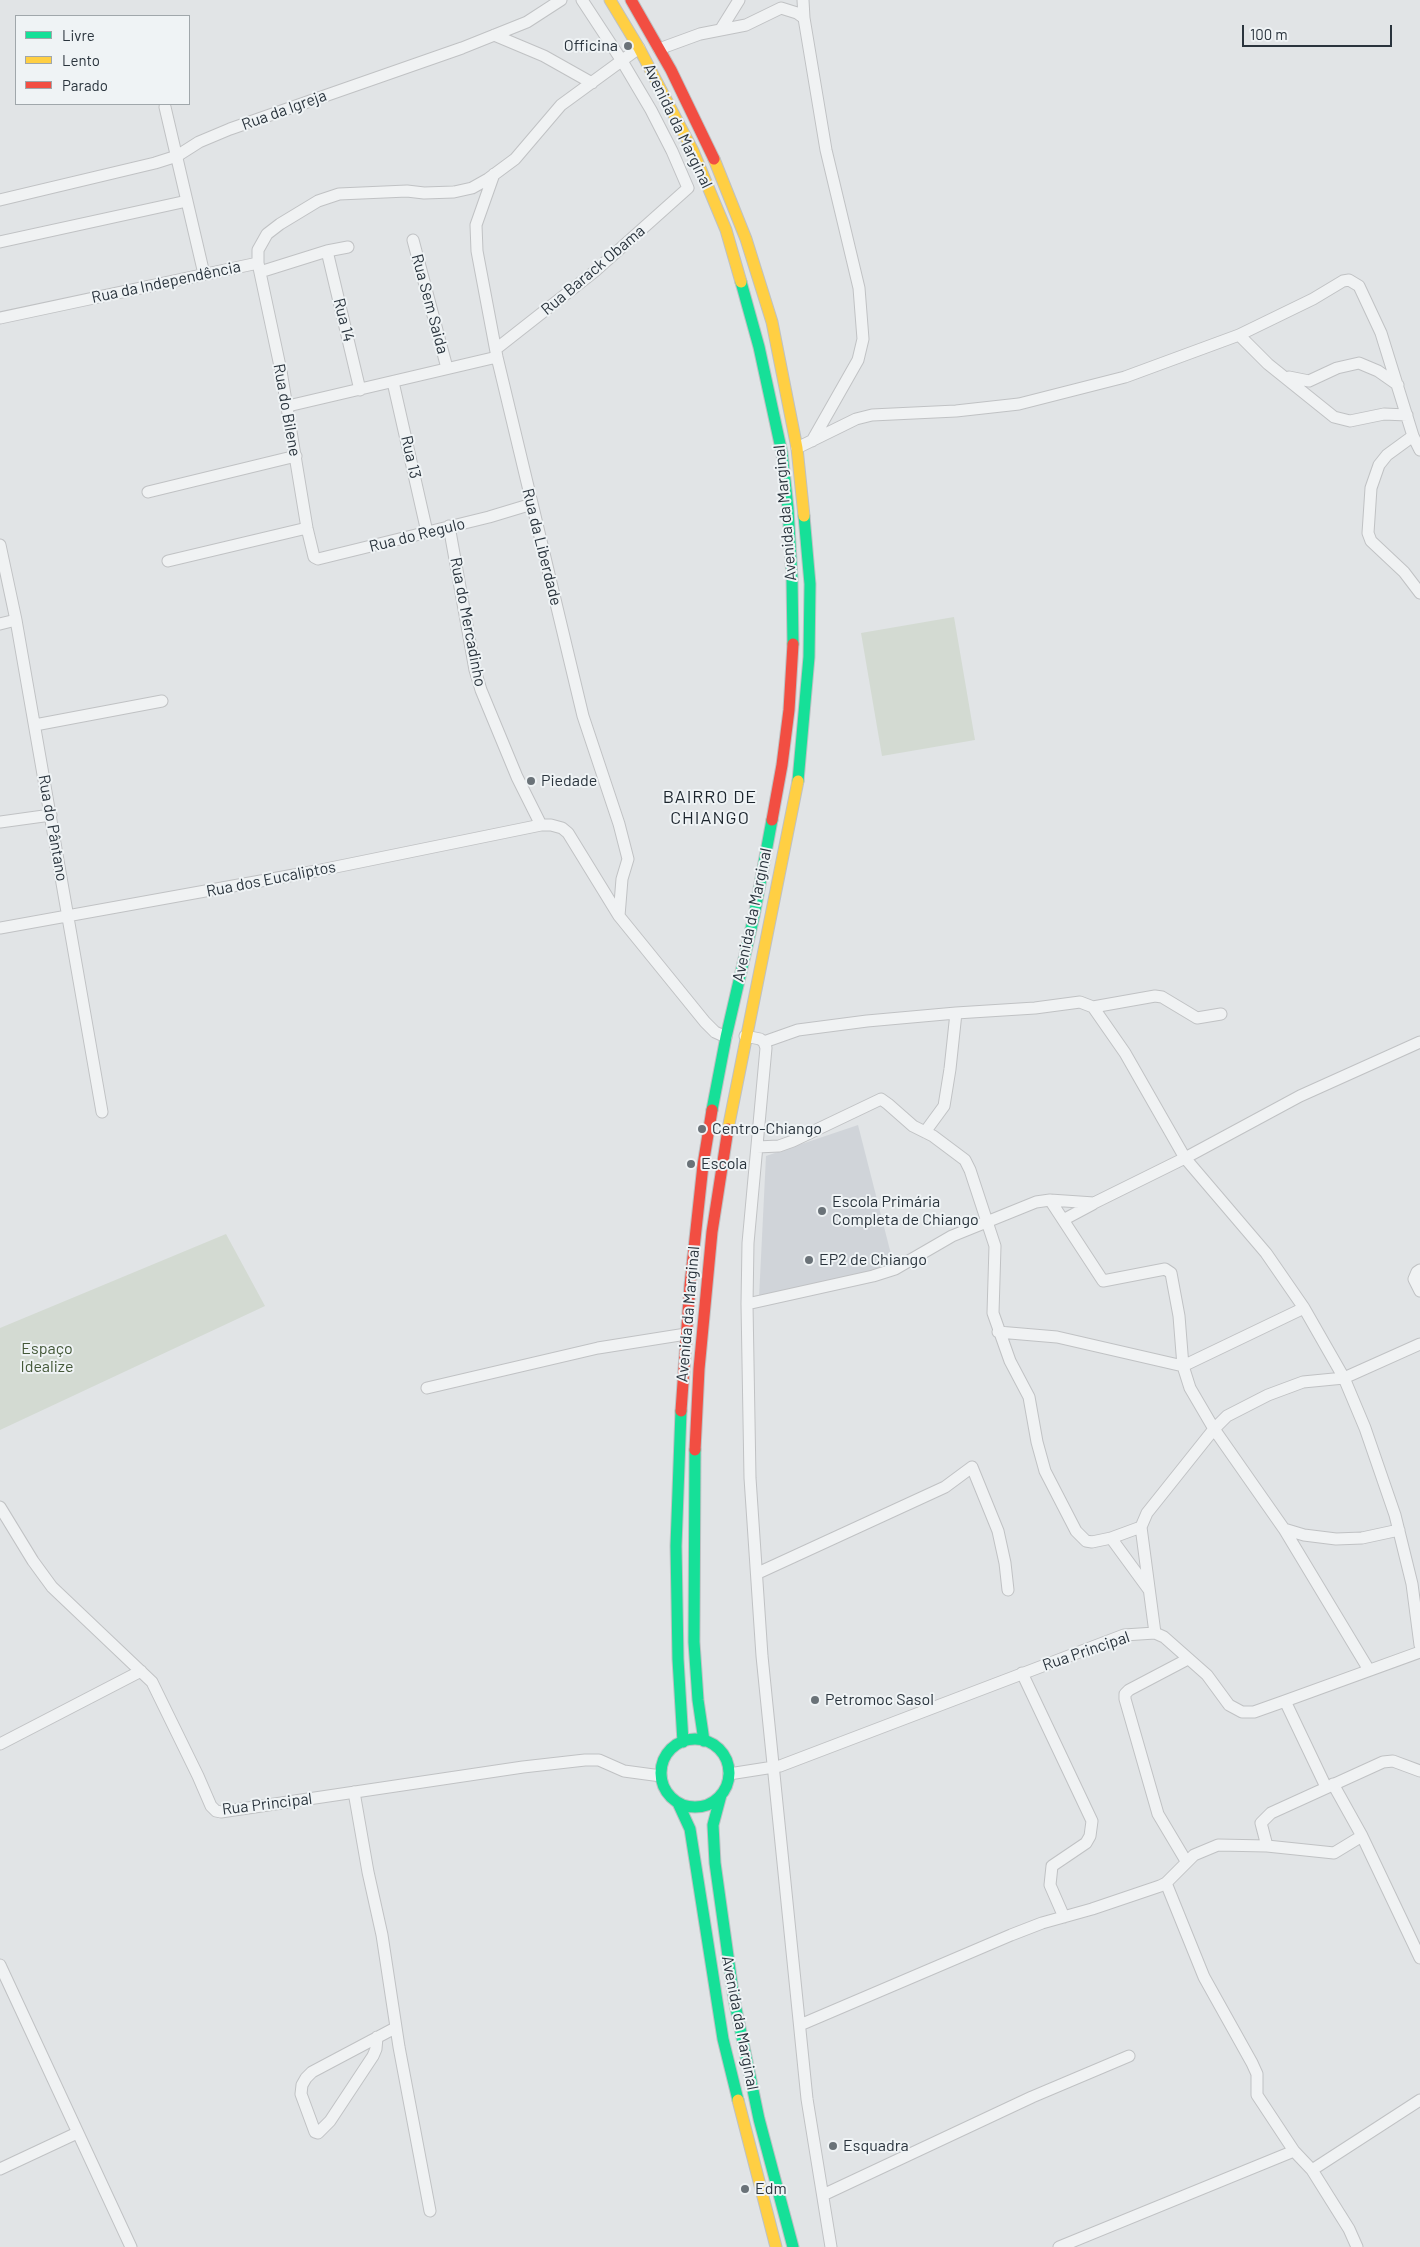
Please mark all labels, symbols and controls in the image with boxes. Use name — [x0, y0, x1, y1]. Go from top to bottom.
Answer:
legend — [15, 15, 190, 105]
scale bar — [1245, 15, 1395, 47]
text: 100 m — [1250, 25, 1288, 43]
text: Livre — [62, 26, 95, 44]
place label: Officina — [564, 36, 618, 56]
marker: Officina — [622, 40, 634, 52]
text: Lento — [62, 51, 100, 69]
street label: Avenida da Marginal — [639, 60, 717, 192]
text: Parado — [62, 76, 108, 94]
street label: Rua da Igreja — [239, 86, 329, 134]
street label: Rua Barack Obama — [537, 221, 649, 319]
street label: Rua Sem Saida — [407, 252, 453, 356]
street label: Rua da Independência — [90, 257, 242, 307]
street label: Rua 14 — [329, 296, 359, 344]
street label: Rua do Bilene — [269, 362, 305, 458]
street label: Rua 13 — [397, 434, 425, 480]
street label: Avenida da Marginal — [769, 444, 801, 582]
street label: Rua da Liberdade — [518, 486, 566, 608]
street label: Rua do Regulo — [367, 514, 467, 556]
street label: Rua do Mercadinho — [446, 556, 490, 688]
place label: Piedade — [541, 771, 597, 791]
street label: Rua do Pântano — [34, 773, 72, 883]
marker: Piedade — [525, 775, 537, 787]
district label: BAIRRO DE CHIANGO — [662, 786, 758, 829]
street label: Avenida da Marginal — [728, 846, 776, 984]
street label: Rua dos Eucaliptos — [205, 857, 337, 901]
place label: Centro-Chiango — [712, 1119, 822, 1139]
marker: Centro-Chiango — [696, 1123, 708, 1135]
place label: Escola — [701, 1154, 747, 1174]
marker: Escola — [685, 1158, 697, 1170]
place label: Escola Primária Completa de Chiango — [832, 1192, 979, 1230]
marker: Escola Primária Completa de Chiango — [816, 1205, 828, 1217]
street label: Avenida da Marginal — [672, 1245, 704, 1383]
place label: EP2 de Chiango — [819, 1250, 927, 1270]
marker: EP2 de Chiango — [803, 1254, 815, 1266]
park label: Espaço Idealize — [21, 1339, 73, 1377]
street label: Rua Principal — [1040, 1627, 1132, 1675]
place label: Petromoc Sasol — [825, 1690, 934, 1710]
marker: Petromoc Sasol — [809, 1694, 821, 1706]
street label: Rua Principal — [221, 1789, 313, 1819]
street label: Avenida da Marginal — [718, 1954, 762, 2092]
place label: Esquadra — [843, 2136, 909, 2156]
marker: Esquadra — [827, 2140, 839, 2152]
place label: Edm — [755, 2179, 787, 2199]
marker: Edm — [739, 2183, 751, 2195]

